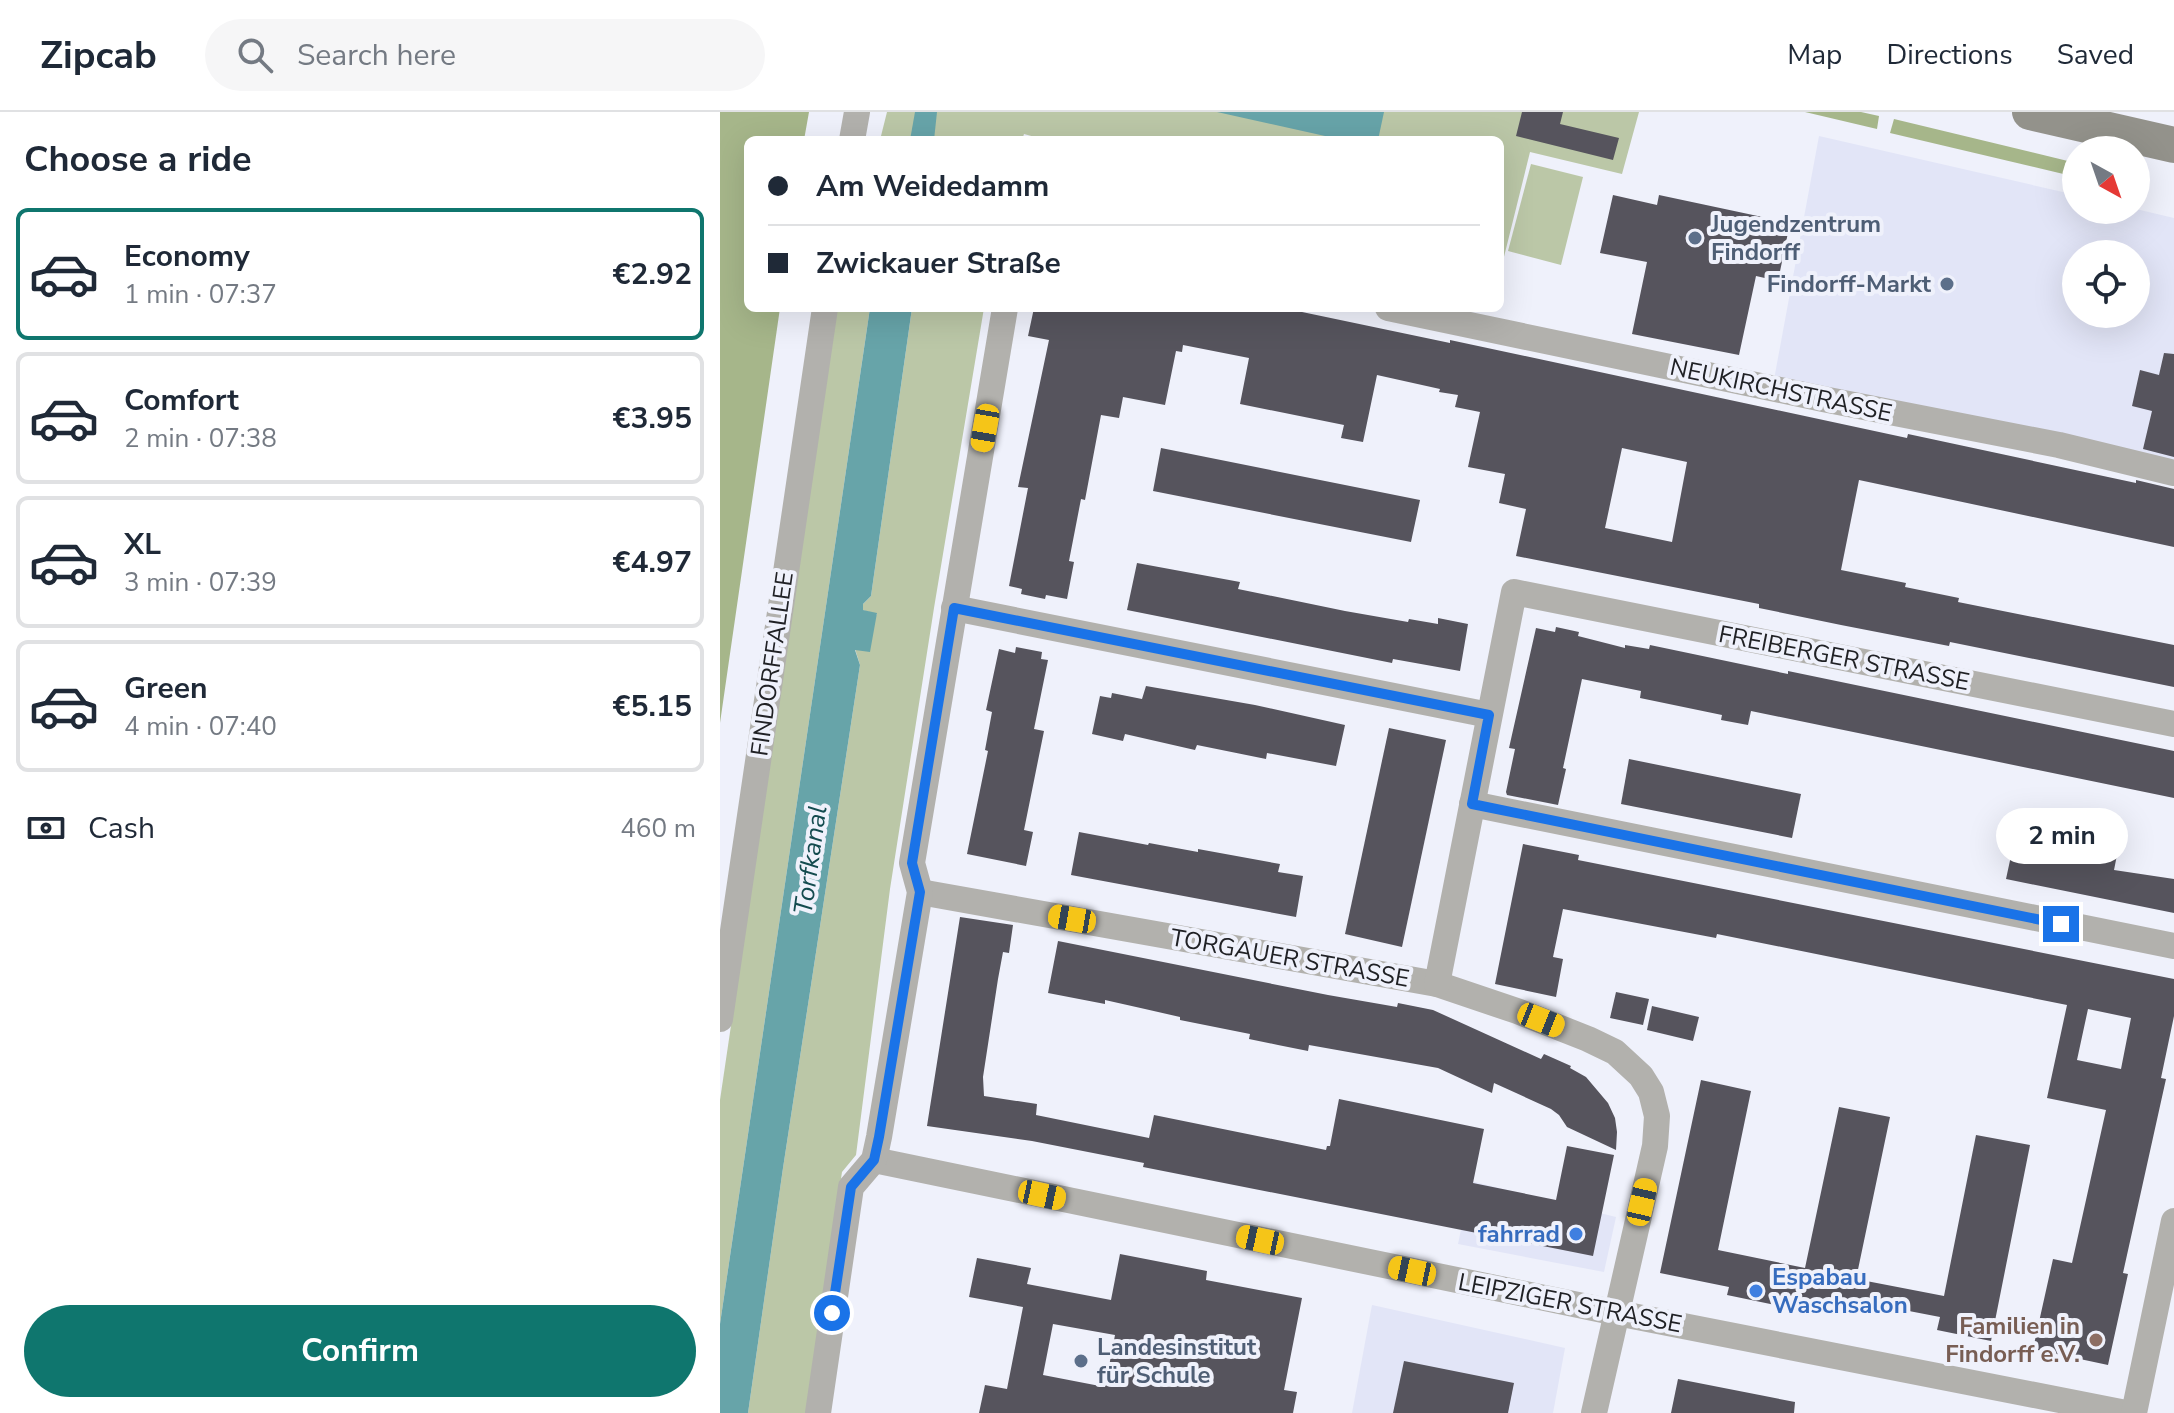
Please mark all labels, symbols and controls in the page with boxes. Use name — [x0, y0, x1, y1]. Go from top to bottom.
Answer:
search box — [205, 19, 765, 91]
text: Zipcab — [40, 30, 157, 81]
icon: search — [233, 33, 277, 77]
text: Search here — [297, 35, 456, 76]
text: Map — [1787, 36, 1842, 74]
text: Directions — [1886, 36, 2013, 74]
text: Saved — [2057, 36, 2134, 74]
text: Choose a ride — [24, 135, 252, 184]
north arrow — [2062, 136, 2150, 224]
map controls — [2062, 136, 2150, 328]
text: Am Weidedamm — [816, 166, 1049, 207]
place label: Jugendzentrum Findorff — [1710, 208, 1881, 268]
marker: Jugendzentrum Findorff — [1686, 229, 1704, 247]
text: Economy — [124, 236, 250, 277]
icon: car — [28, 238, 100, 310]
button: locate — [2062, 240, 2150, 328]
text: Zwickauer Straße — [816, 243, 1061, 284]
text: €2.92 — [613, 254, 692, 295]
place label: Findorff-Markt — [1767, 268, 1932, 300]
marker: Findorff-Markt — [1938, 275, 1956, 293]
text: 1 min · 07:37 — [124, 277, 277, 312]
street label: NEUKIRCHSTRASSE — [1667, 351, 1895, 429]
text: Comfort — [124, 380, 239, 421]
icon: car — [28, 382, 100, 454]
text: €3.95 — [613, 398, 692, 439]
car — [969, 402, 1001, 454]
text: 2 min · 07:38 — [124, 421, 277, 456]
text: XL — [124, 524, 161, 565]
icon: car — [28, 526, 100, 598]
text: €4.97 — [613, 542, 692, 583]
text: 3 min · 07:39 — [124, 565, 277, 600]
street label: FINDORFFALLEE — [743, 570, 801, 758]
street label: FREIBERGER STRASSE — [1716, 618, 1972, 698]
text: Green — [124, 668, 208, 709]
icon: car — [28, 670, 100, 742]
text: €5.15 — [613, 686, 692, 727]
text: 4 min · 07:40 — [124, 709, 277, 744]
water label: Torfkanal — [786, 803, 835, 917]
icon: cash — [24, 806, 68, 850]
text: Cash — [88, 808, 155, 849]
callout: 2 min — [1995, 808, 2127, 864]
text: 460 m — [620, 811, 696, 846]
text: 2 min — [2028, 818, 2096, 853]
car — [1046, 903, 1098, 935]
route end — [2043, 906, 2079, 942]
street label: TORGAUER STRASSE — [1168, 921, 1412, 995]
car — [1514, 1000, 1568, 1040]
car — [1625, 1176, 1659, 1228]
car — [1016, 1178, 1068, 1212]
place label: fahrrad — [1478, 1218, 1560, 1250]
car — [1234, 1223, 1286, 1257]
marker: fahrrad — [1567, 1225, 1585, 1243]
car — [1386, 1254, 1438, 1288]
place label: Espabau Waschsalon — [1772, 1261, 1908, 1321]
street label: LEIPZIGER STRASSE — [1455, 1266, 1685, 1340]
marker: Espabau Waschsalon — [1747, 1282, 1765, 1300]
route start — [814, 1295, 850, 1331]
button: Confirm — [24, 1305, 696, 1397]
place label: Familien in Findorff e.V. — [1945, 1310, 2080, 1370]
place label: Landesinstitut für Schule — [1097, 1331, 1257, 1391]
marker: Familien in Findorff e.V. — [2087, 1331, 2105, 1349]
marker: Landesinstitut für Schule — [1072, 1352, 1090, 1370]

